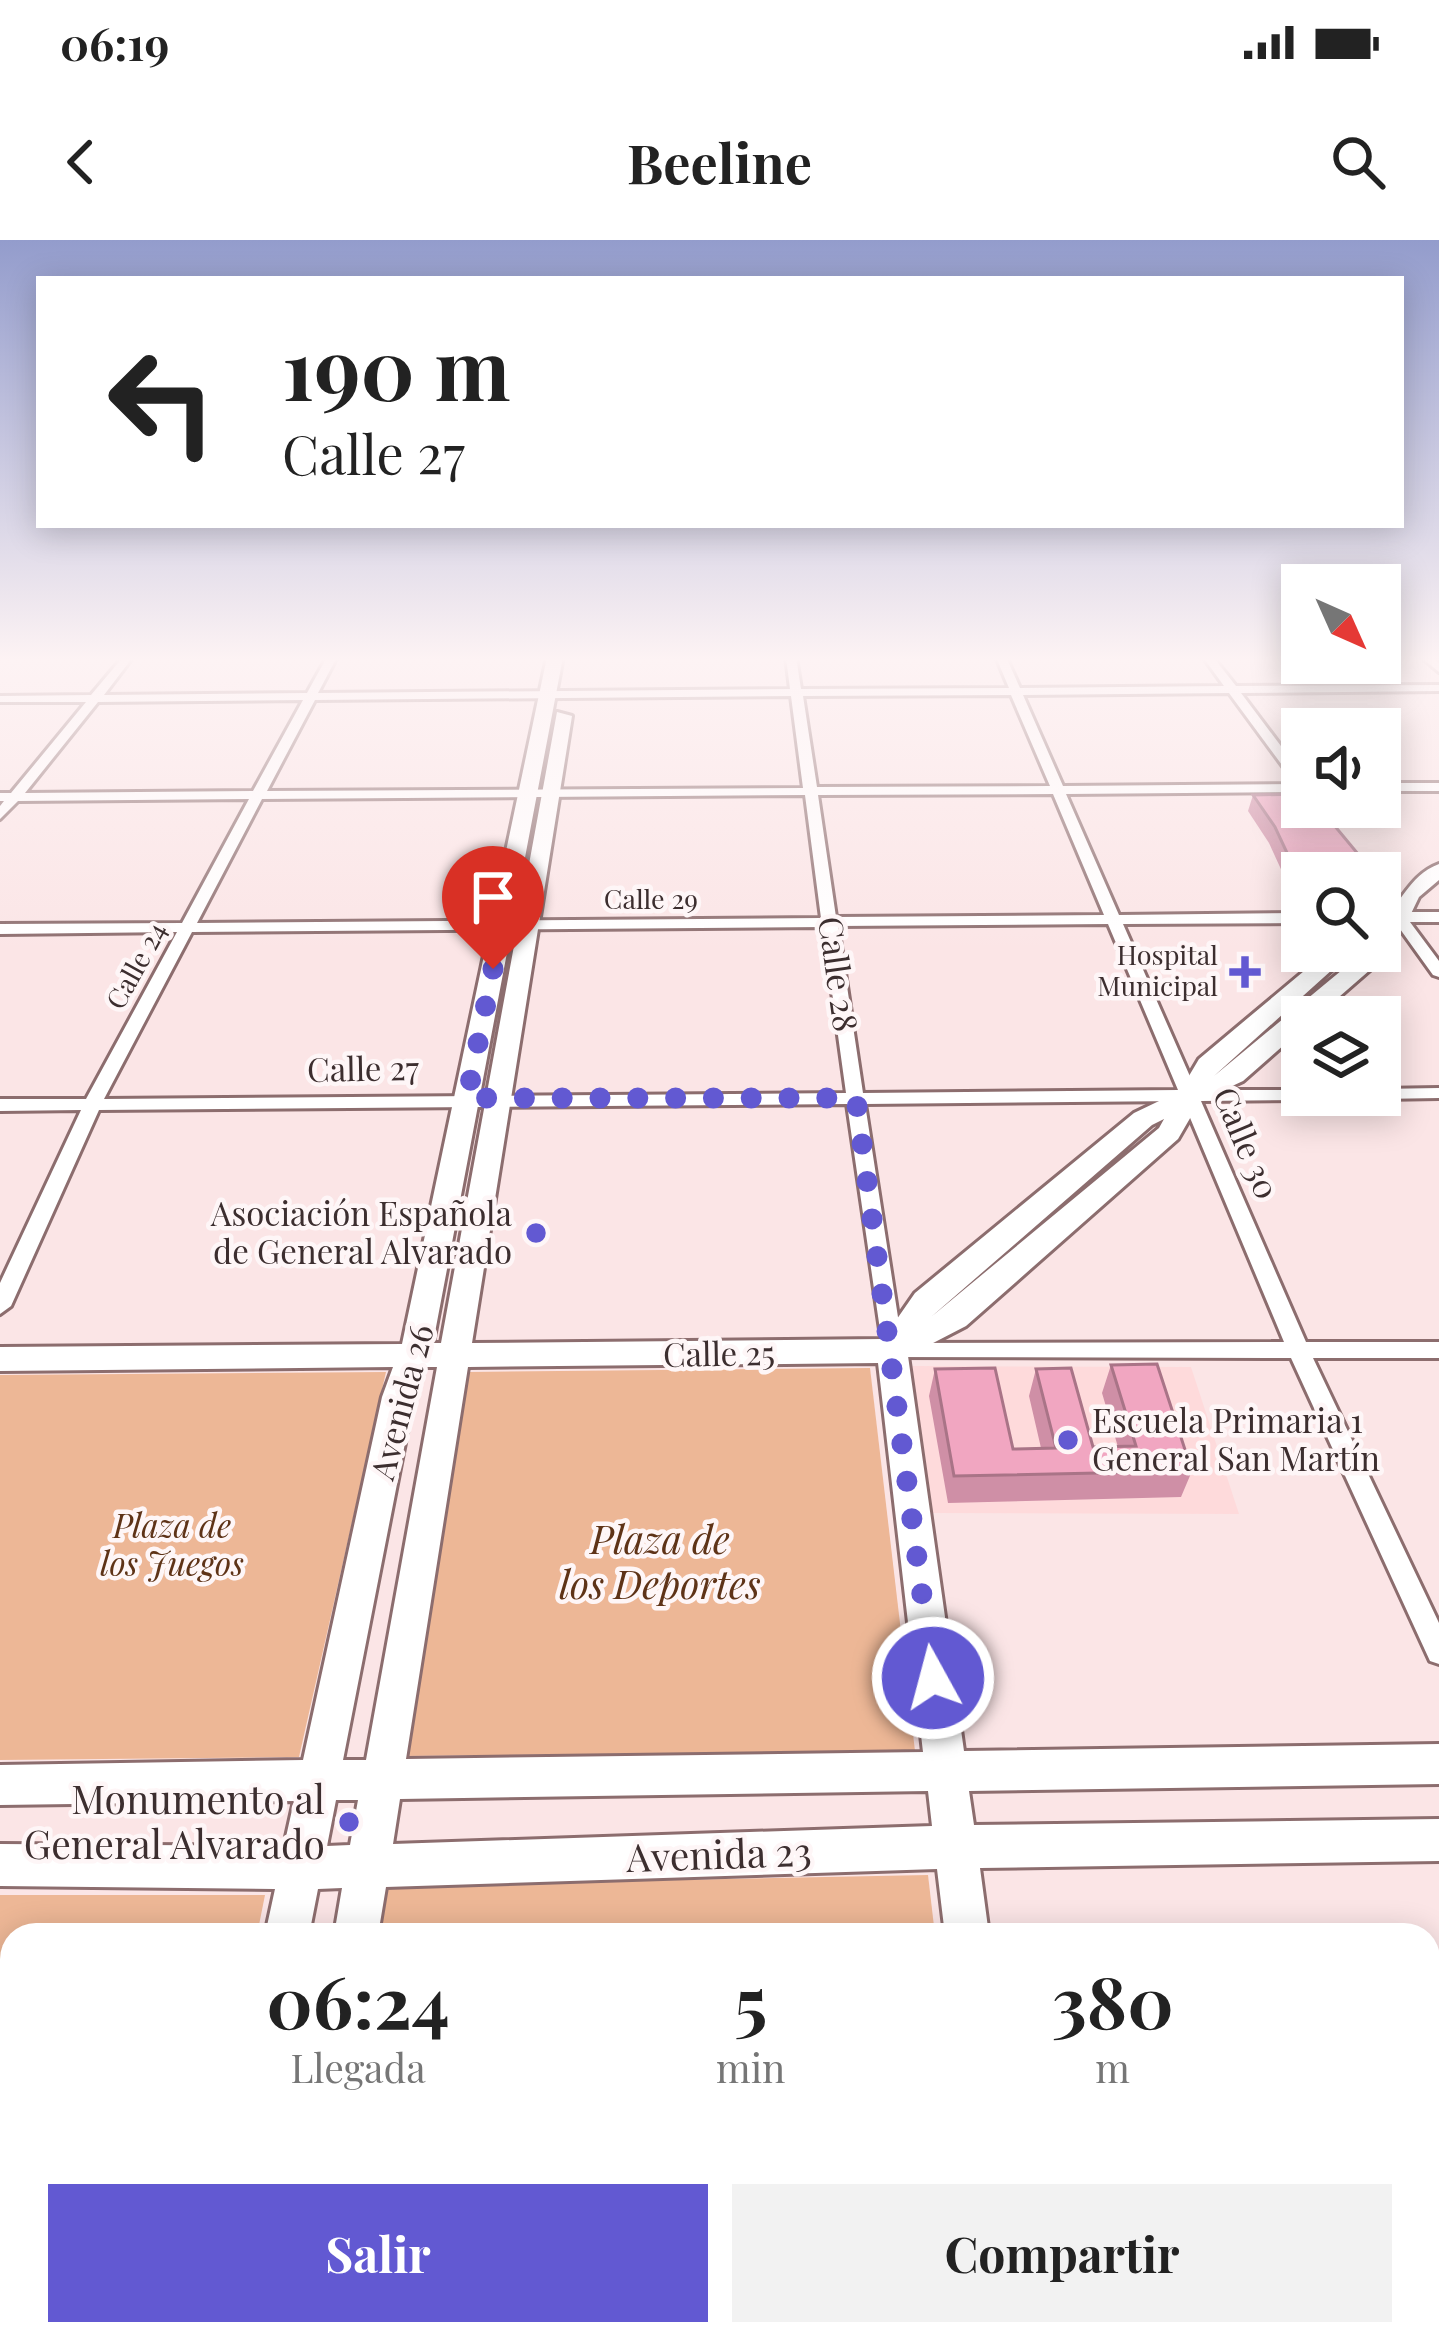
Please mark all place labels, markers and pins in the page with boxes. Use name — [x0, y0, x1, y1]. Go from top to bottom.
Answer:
pin — [442, 846, 544, 969]
place label: Hospital Municipal — [1097, 936, 1218, 1003]
marker: Hospital Municipal — [1229, 956, 1261, 988]
place label: Asociación Española de General Alvarado — [210, 1190, 513, 1272]
marker: Asociación Española de General Alvarado — [523, 1220, 549, 1246]
place label: Escuela Primaria 1 General San Martín — [1092, 1397, 1380, 1479]
marker: Escuela Primaria 1 General San Martín — [1055, 1427, 1081, 1453]
place label: Monumento al General Alvarado — [24, 1772, 325, 1869]
marker: Monumento al General Alvarado — [336, 1809, 362, 1835]

